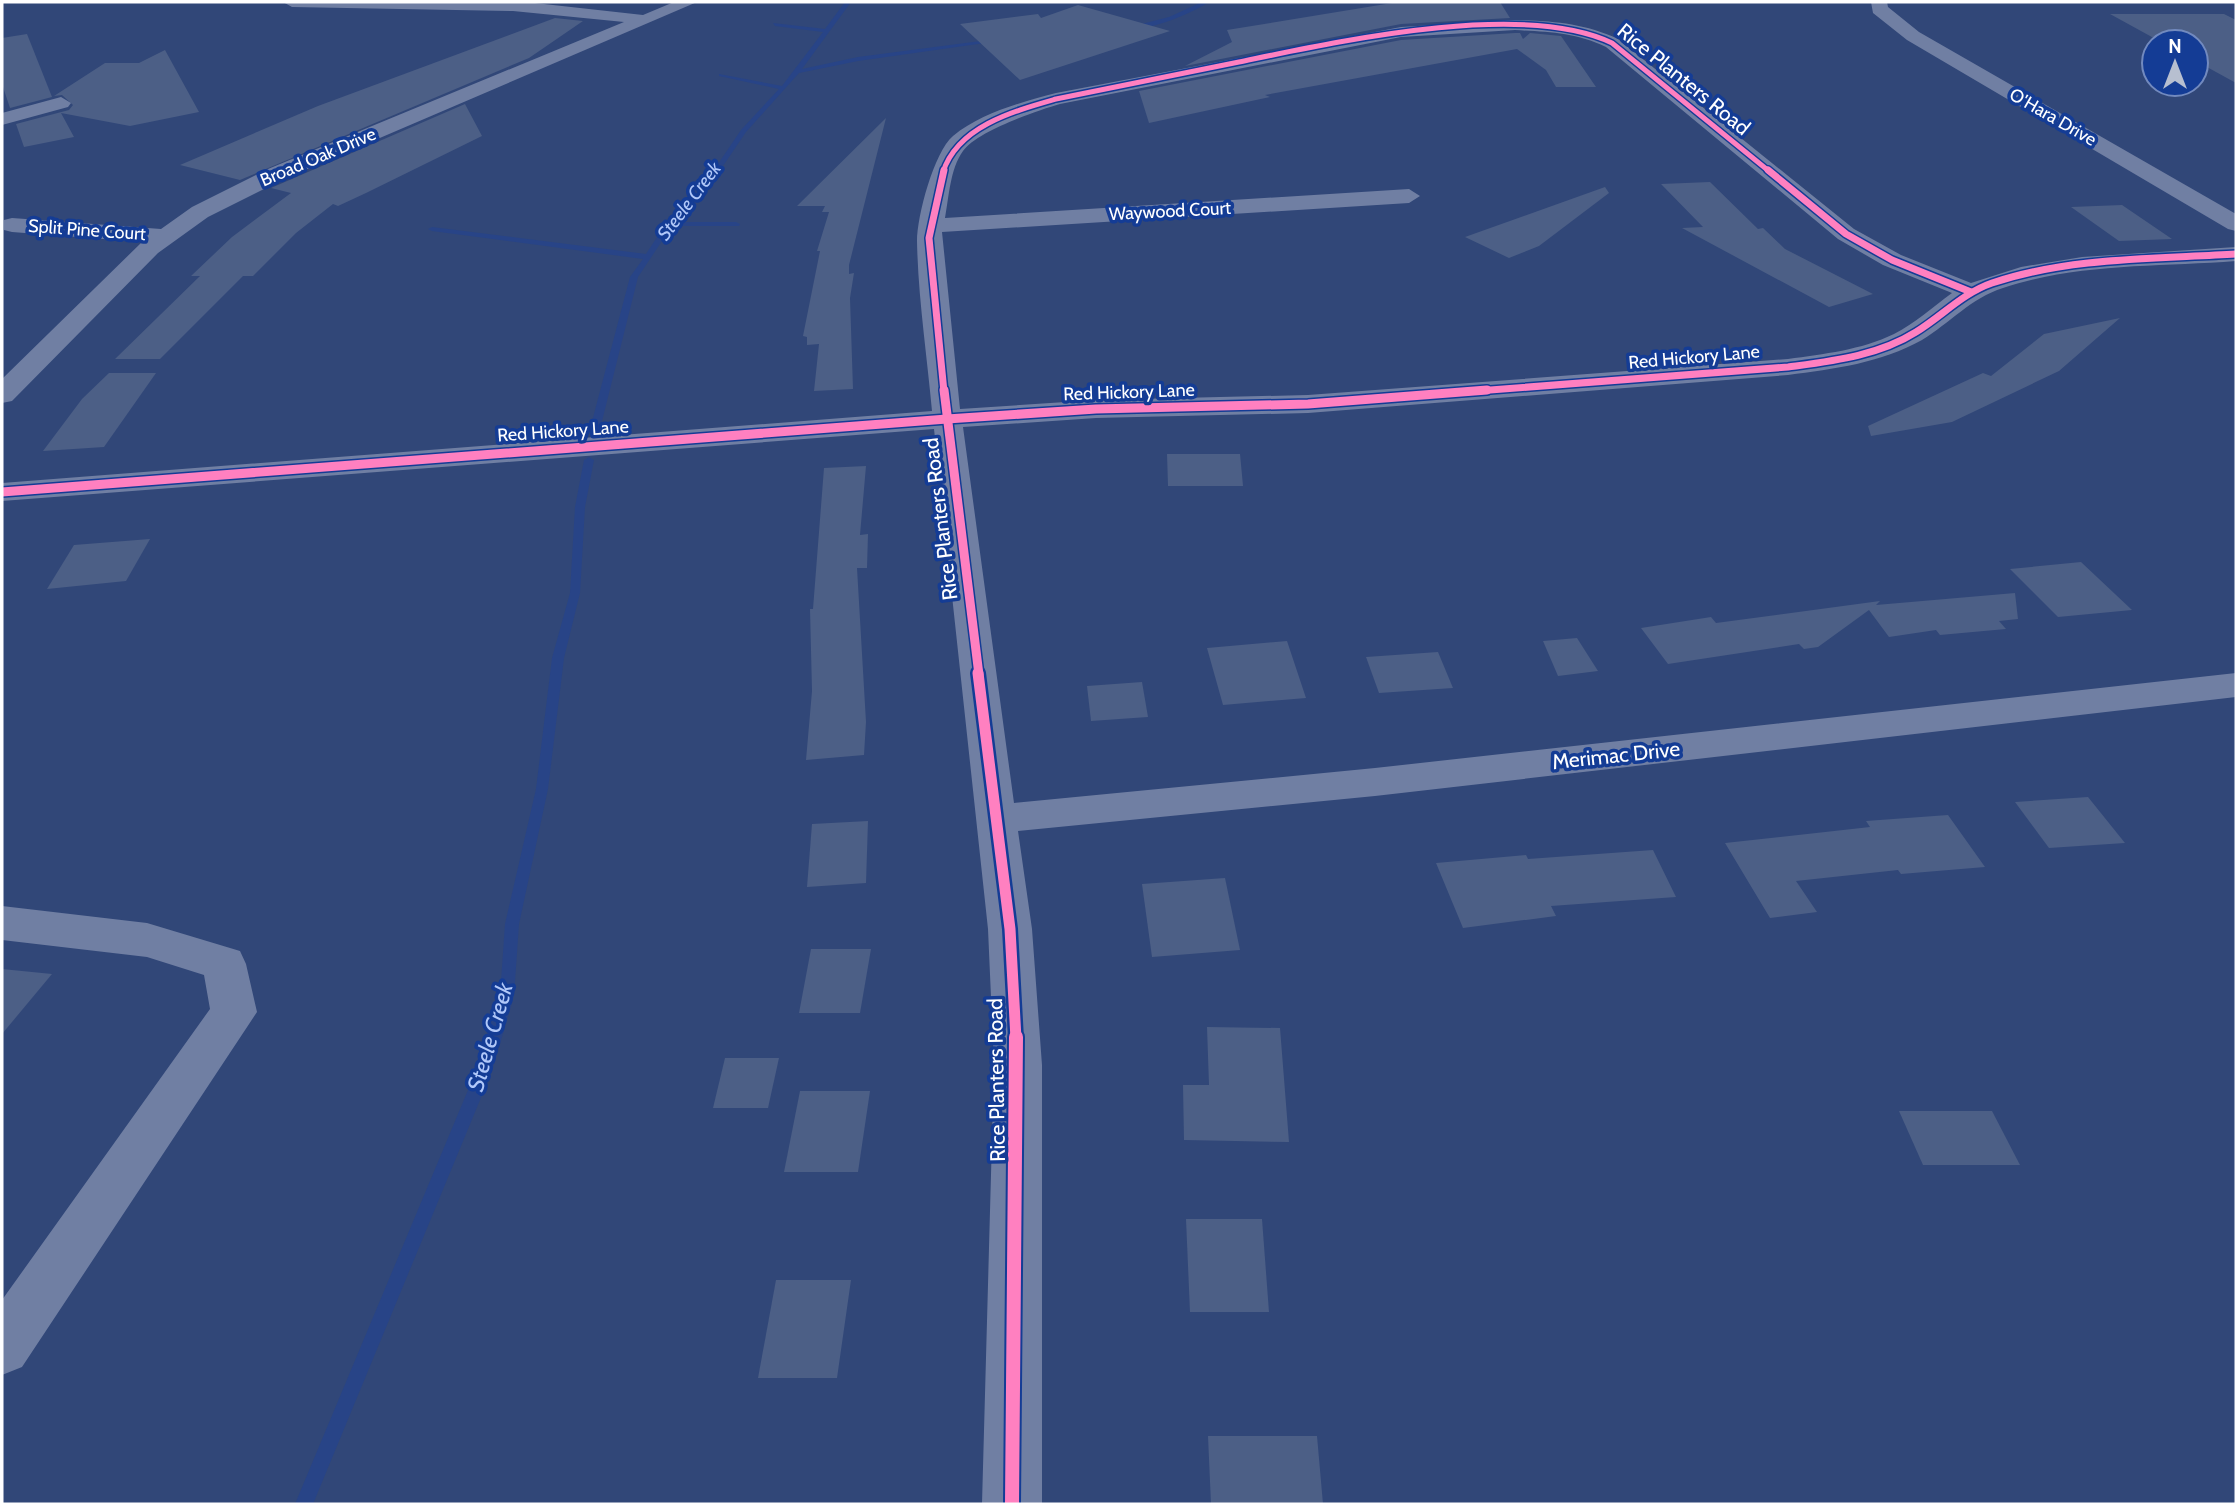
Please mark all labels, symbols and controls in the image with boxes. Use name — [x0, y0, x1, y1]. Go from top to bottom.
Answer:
street label: Rice Planters Road — [1613, 18, 1755, 140]
north arrow — [2140, 28, 2210, 98]
text: N — [2168, 35, 2182, 58]
street label: O'Hara Drive — [2006, 83, 2100, 151]
street label: Broad Oak Drive — [257, 123, 379, 191]
water label: Steele Creek — [652, 157, 726, 245]
street label: Waywood Court — [1108, 197, 1232, 225]
street label: Split Pine Court — [27, 215, 147, 245]
street label: Red Hickory Lane — [1627, 340, 1761, 374]
street label: Red Hickory Lane — [1063, 379, 1195, 405]
street label: Red Hickory Lane — [497, 415, 629, 447]
street label: Rice Planters Road — [918, 436, 962, 602]
street label: Merimac Drive — [1551, 736, 1681, 774]
water label: Steele Creek — [461, 978, 519, 1094]
street label: Rice Planters Road — [982, 998, 1010, 1162]

